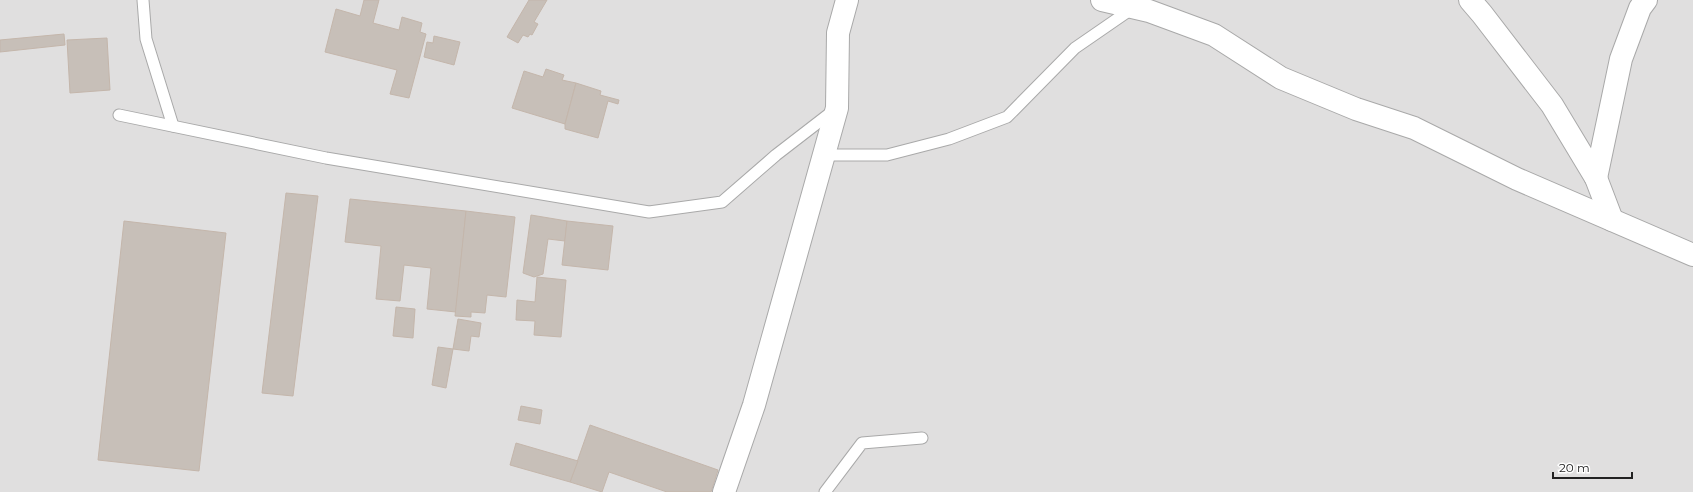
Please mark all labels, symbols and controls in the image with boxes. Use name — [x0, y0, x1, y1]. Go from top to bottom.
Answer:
scale bar — [1553, 454, 1632, 480]
text: 20 m — [1559, 460, 1590, 475]

